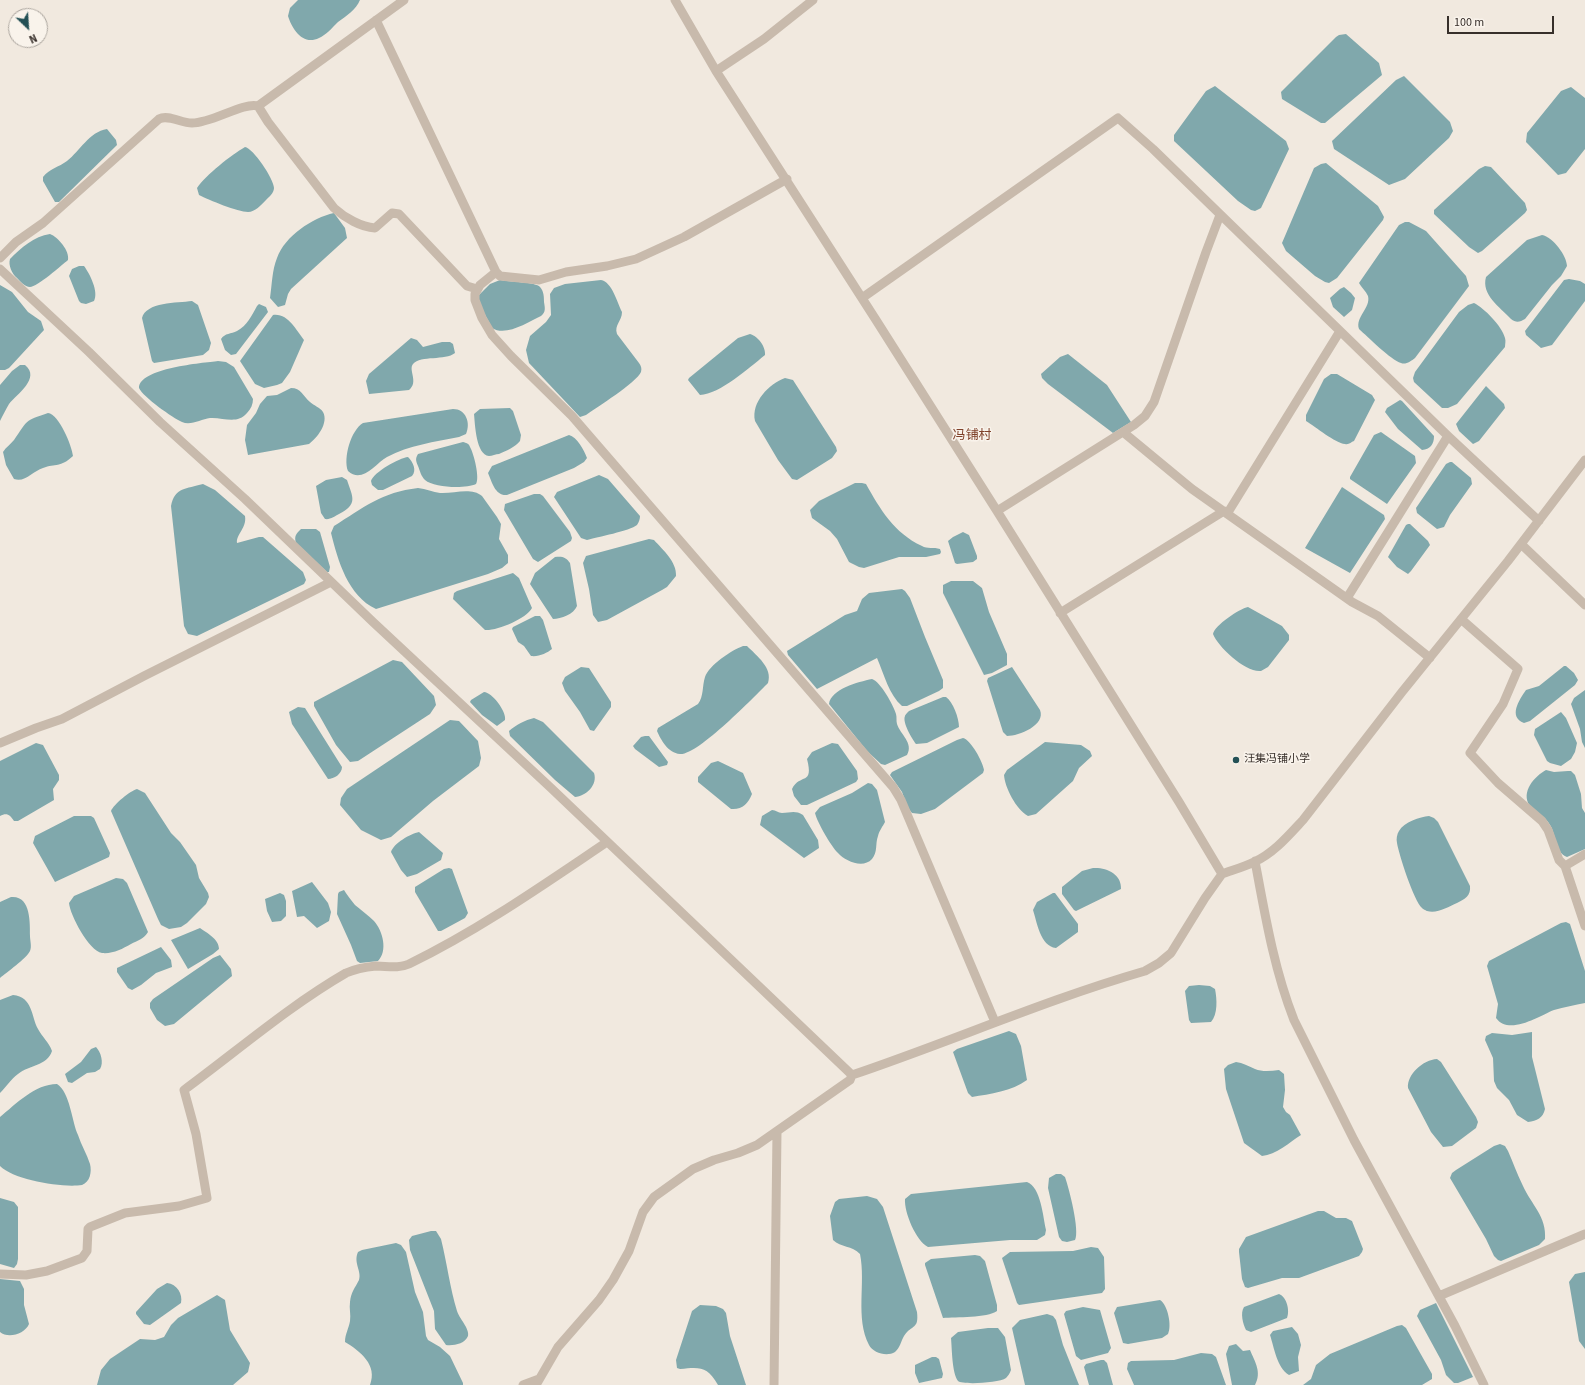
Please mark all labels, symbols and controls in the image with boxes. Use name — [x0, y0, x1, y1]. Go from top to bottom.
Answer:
north arrow — [8, 8, 48, 48]
scale bar — [1449, 8, 1556, 34]
text: 100 m — [1454, 14, 1484, 31]
text: N — [26, 30, 39, 47]
district label: 冯铺村 — [953, 428, 991, 444]
place label: 汪集冯铺小学 — [1244, 753, 1310, 767]
marker: 汪集冯铺小学 — [1231, 755, 1241, 765]

